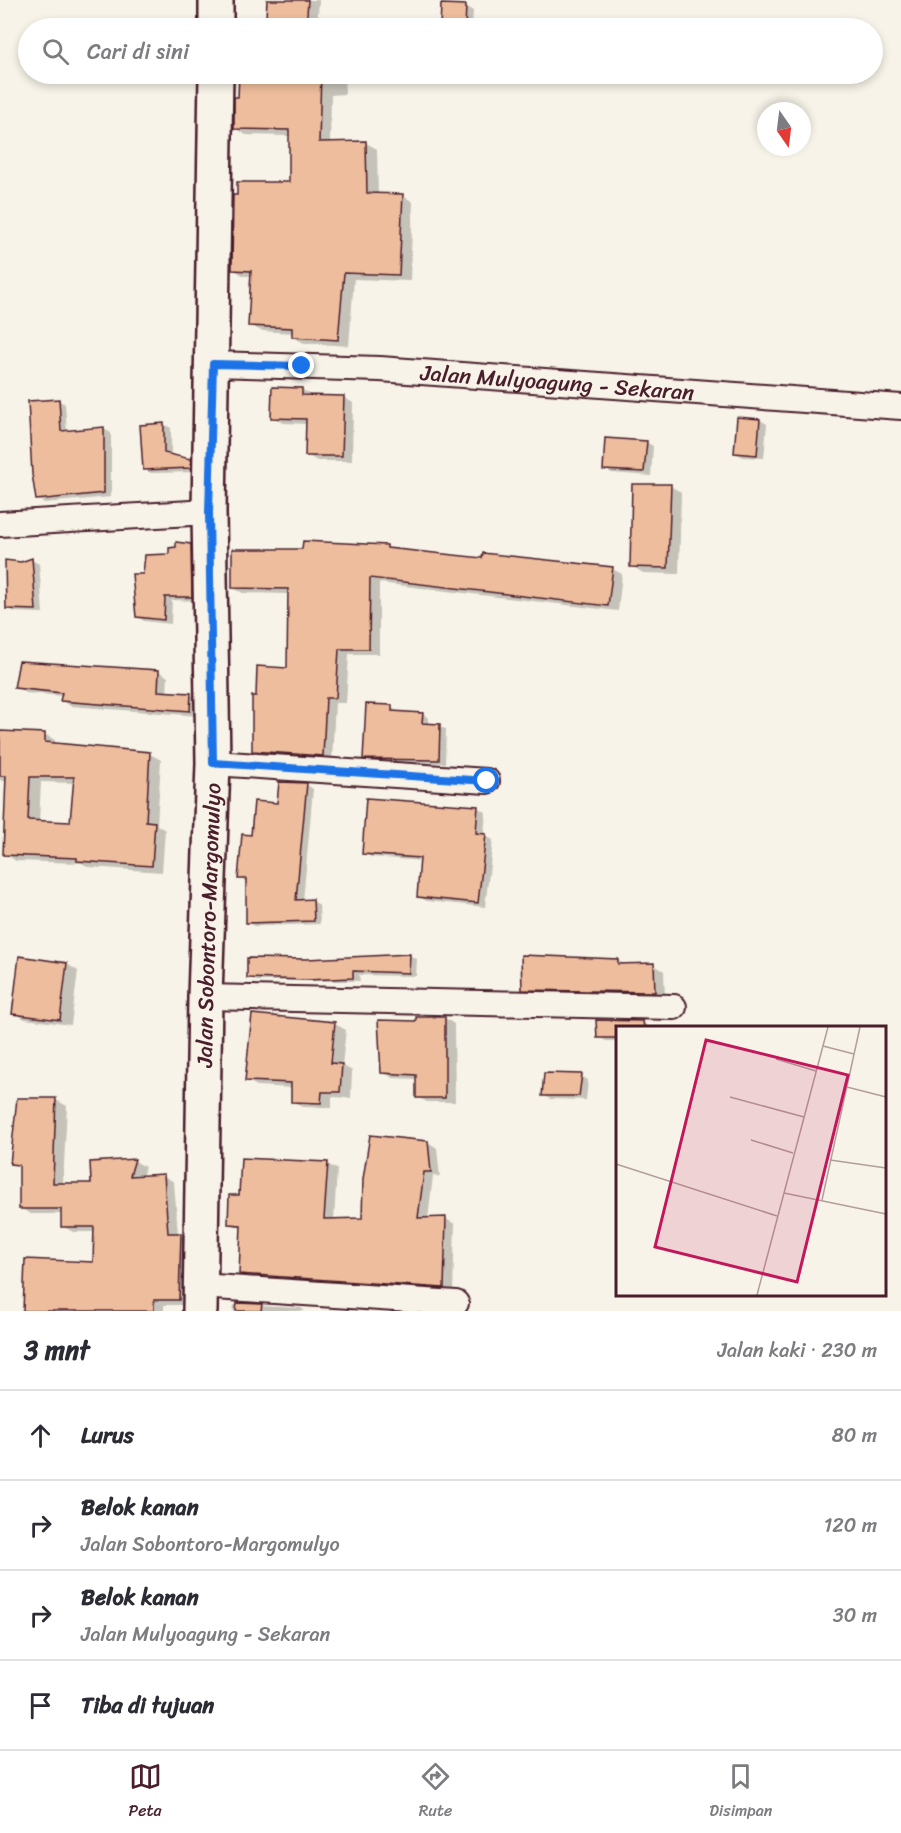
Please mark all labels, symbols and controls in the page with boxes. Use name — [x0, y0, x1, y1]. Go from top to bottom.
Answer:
search box — [18, 18, 883, 84]
text: Cari di sini — [87, 32, 189, 71]
icon: search — [39, 35, 72, 68]
north arrow — [757, 102, 811, 156]
route end — [288, 352, 314, 378]
street label: Jalan Mulyoagung - Sekaran — [418, 353, 696, 412]
route start — [473, 767, 499, 793]
street label: Jalan Sobontoro-Margomulyo — [185, 782, 232, 1069]
inset map — [616, 1026, 886, 1296]
text: 3 mnt — [24, 1327, 90, 1373]
text: Jalan kaki · 230 m — [718, 1333, 877, 1368]
text: Lurus — [81, 1416, 134, 1455]
text: 80 m — [832, 1418, 877, 1453]
icon: ahead — [24, 1419, 57, 1452]
text: Belok kanan — [81, 1488, 199, 1527]
text: 120 m — [824, 1508, 877, 1543]
icon: right — [24, 1509, 57, 1542]
text: Jalan Sobontoro-Margomulyo — [81, 1527, 340, 1562]
text: Belok kanan — [81, 1578, 199, 1617]
text: 30 m — [833, 1598, 877, 1633]
icon: right — [24, 1599, 57, 1632]
text: Jalan Mulyoagung - Sekaran — [81, 1617, 330, 1652]
text: Tiba di tujuan — [81, 1686, 214, 1725]
icon: arrive — [24, 1689, 57, 1722]
tab: Peta — [129, 1760, 162, 1825]
tab: Rute — [419, 1760, 452, 1825]
tab: Disimpan — [709, 1760, 772, 1825]

